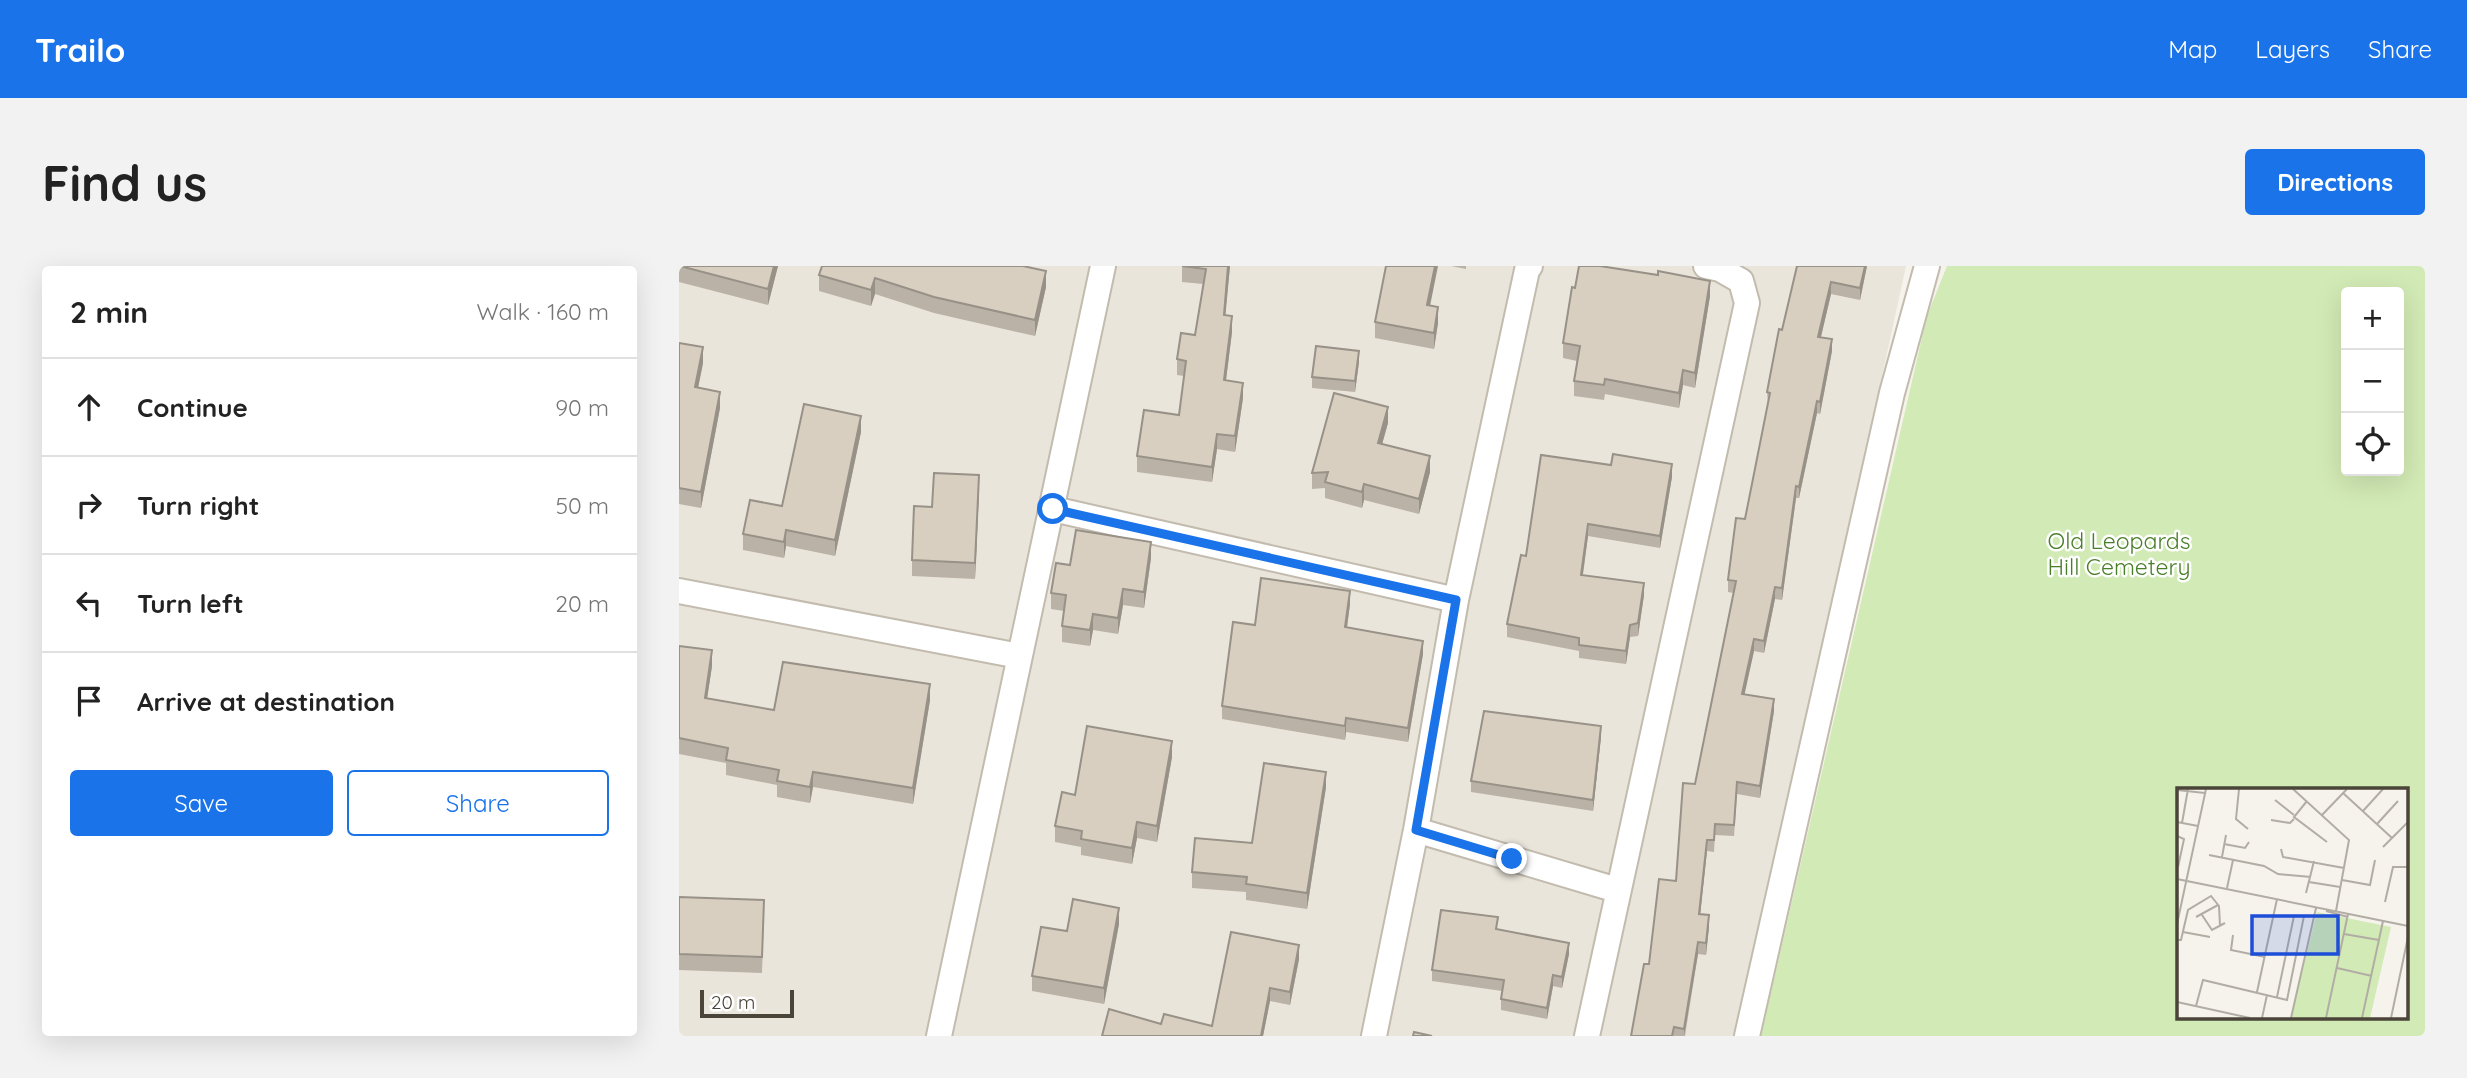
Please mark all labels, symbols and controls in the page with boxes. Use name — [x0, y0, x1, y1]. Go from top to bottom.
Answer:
text: Trailo — [35, 29, 125, 70]
text: Map — [2168, 34, 2217, 64]
text: Layers — [2255, 34, 2330, 64]
text: Share — [2368, 34, 2432, 64]
button: Directions — [2245, 149, 2425, 215]
text: Find us — [42, 152, 207, 213]
map controls — [2341, 287, 2404, 476]
button: + — [2341, 287, 2404, 350]
text: 2 min — [70, 293, 148, 331]
text: Walk · 160 m — [477, 297, 609, 326]
button: − — [2341, 350, 2404, 413]
icon: ahead — [70, 388, 108, 426]
text: Continue — [137, 391, 248, 424]
text: 90 m — [555, 393, 609, 422]
button: locate — [2341, 413, 2404, 476]
icon: right — [70, 486, 108, 524]
text: Turn right — [137, 489, 259, 522]
text: 50 m — [556, 491, 609, 520]
route start — [1037, 493, 1068, 524]
park label: Old Leopards Hill Cemetery — [2048, 526, 2190, 581]
icon: left — [70, 584, 108, 622]
text: Turn left — [137, 587, 244, 620]
text: 20 m — [555, 589, 609, 618]
icon: arrive — [70, 682, 108, 720]
text: Arrive at destination — [137, 685, 395, 718]
button: Save — [70, 770, 333, 836]
button: Share — [347, 770, 609, 836]
inset map — [2177, 788, 2407, 1018]
route end — [1496, 843, 1527, 874]
scale bar — [700, 987, 795, 1019]
text: 20 m — [711, 990, 755, 1014]

